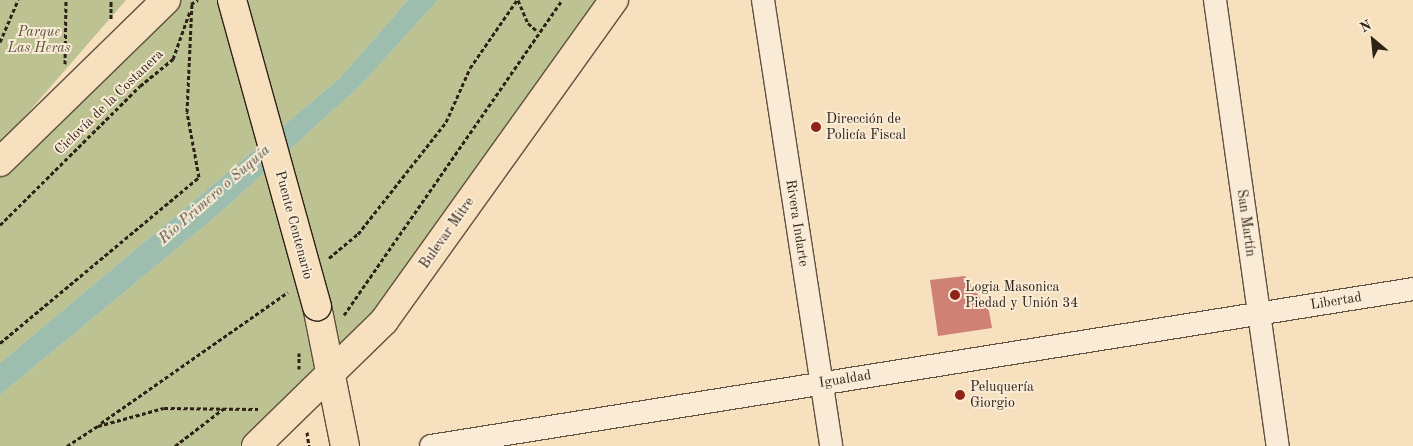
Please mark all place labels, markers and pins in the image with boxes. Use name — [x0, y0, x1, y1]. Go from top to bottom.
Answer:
place label: Dirección de Policía Fiscal — [826, 111, 906, 144]
marker: Dirección de Policía Fiscal — [810, 121, 822, 133]
place label: Logia Masonica Piedad y Unión 34 — [965, 279, 1078, 312]
marker: Logia Masonica Piedad y Unión 34 — [949, 289, 961, 301]
place label: Peluquería Giorgio — [970, 379, 1034, 412]
marker: Peluquería Giorgio — [954, 389, 966, 401]

